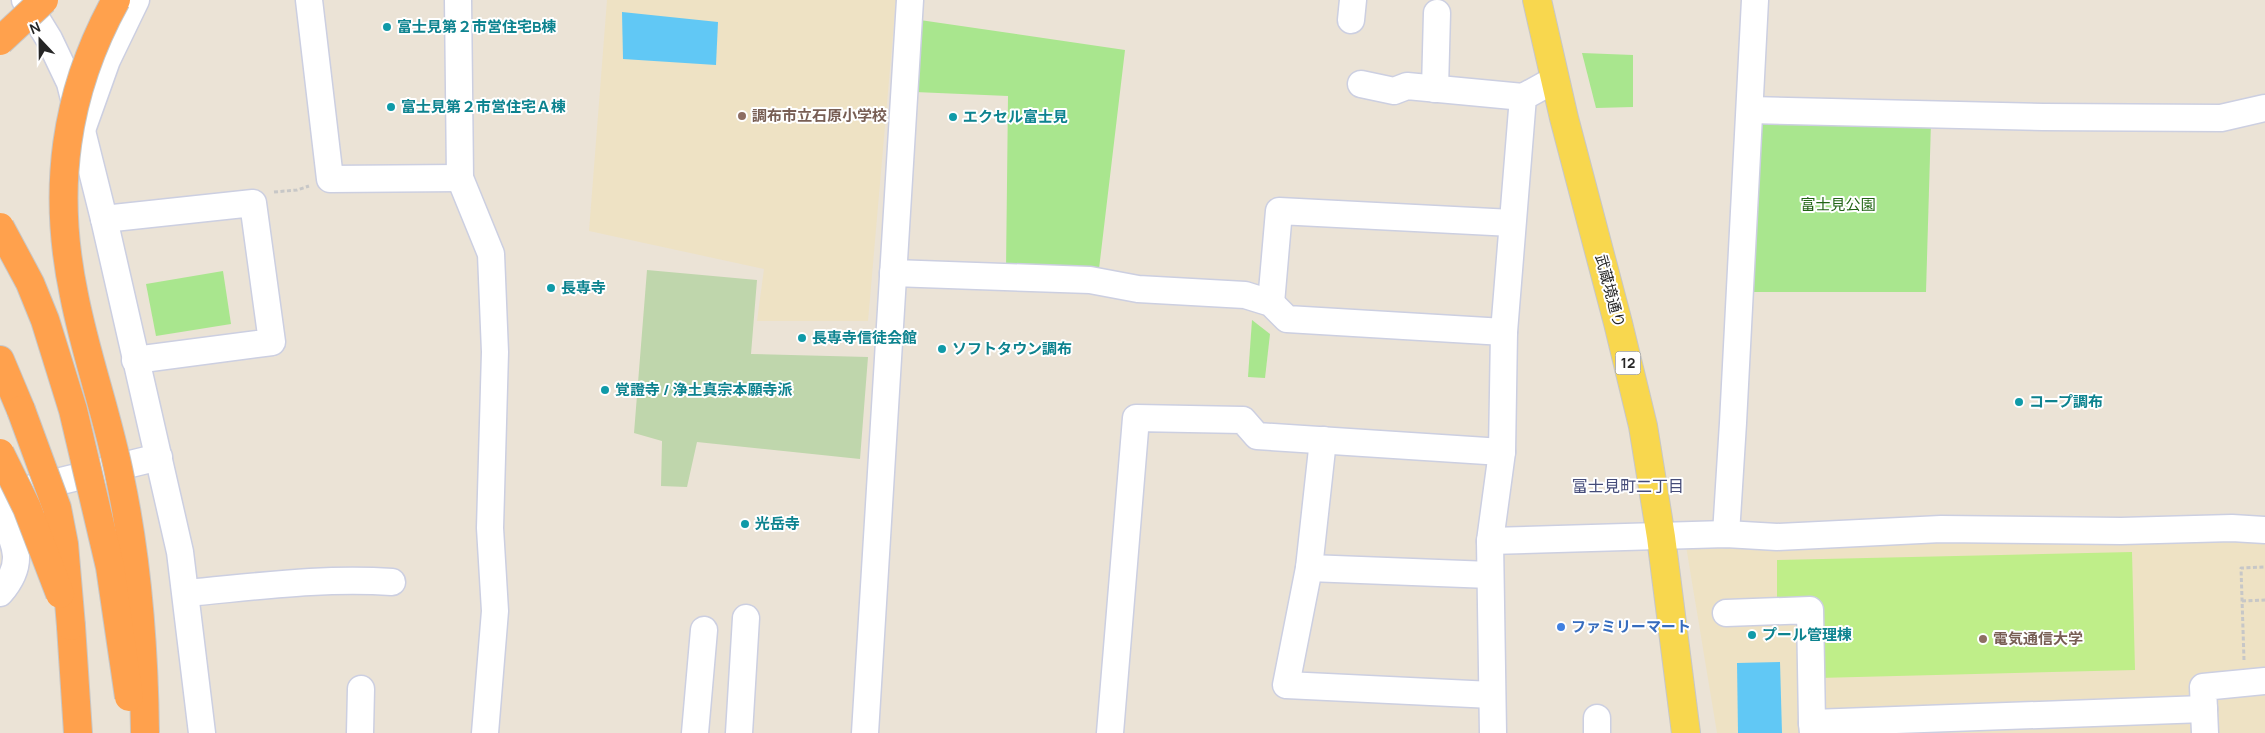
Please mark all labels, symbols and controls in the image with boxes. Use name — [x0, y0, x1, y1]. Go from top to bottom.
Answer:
north arrow — [15, 15, 65, 65]
place label: 富士見第２市営住宅B棟 — [397, 16, 556, 37]
text: N — [27, 17, 43, 38]
marker: 富士見第２市営住宅B棟 — [381, 21, 393, 33]
place label: 富士見第２市営住宅Ａ棟 — [401, 96, 566, 117]
marker: 富士見第２市営住宅Ａ棟 — [385, 101, 397, 113]
place label: 調布市立石原小学校 — [752, 105, 887, 126]
place label: エクセル富士見 — [963, 106, 1068, 127]
marker: 調布市立石原小学校 — [736, 110, 748, 122]
marker: エクセル富士見 — [947, 111, 959, 123]
park label: 富士見公園 — [1800, 194, 1876, 215]
street label: 武蔵境通り — [1591, 252, 1630, 330]
place label: 長専寺 — [561, 277, 606, 298]
marker: 長専寺 — [545, 282, 557, 294]
place label: 長専寺信徒会館 — [812, 327, 917, 348]
marker: 長専寺信徒会館 — [796, 332, 808, 344]
place label: ソフトタウン調布 — [952, 338, 1072, 359]
marker: ソフトタウン調布 — [936, 343, 948, 355]
road number: 12 — [1616, 352, 1640, 374]
place label: 覚證寺 / 浄土真宗本願寺派 — [615, 379, 793, 400]
marker: 覚證寺 / 浄土真宗本願寺派 — [599, 384, 611, 396]
place label: コープ調布 — [2029, 391, 2103, 412]
marker: コープ調布 — [2013, 396, 2025, 408]
district label: 富士見町二丁目 — [1572, 475, 1684, 497]
place label: 光岳寺 — [755, 513, 800, 534]
marker: 光岳寺 — [739, 518, 751, 530]
place label: ファミリーマート — [1571, 616, 1691, 637]
marker: ファミリーマート — [1555, 621, 1567, 633]
place label: プール管理棟 — [1762, 624, 1852, 645]
place label: 電気通信大学 — [1993, 628, 2083, 649]
marker: プール管理棟 — [1746, 629, 1758, 641]
marker: 電気通信大学 — [1977, 633, 1989, 645]

